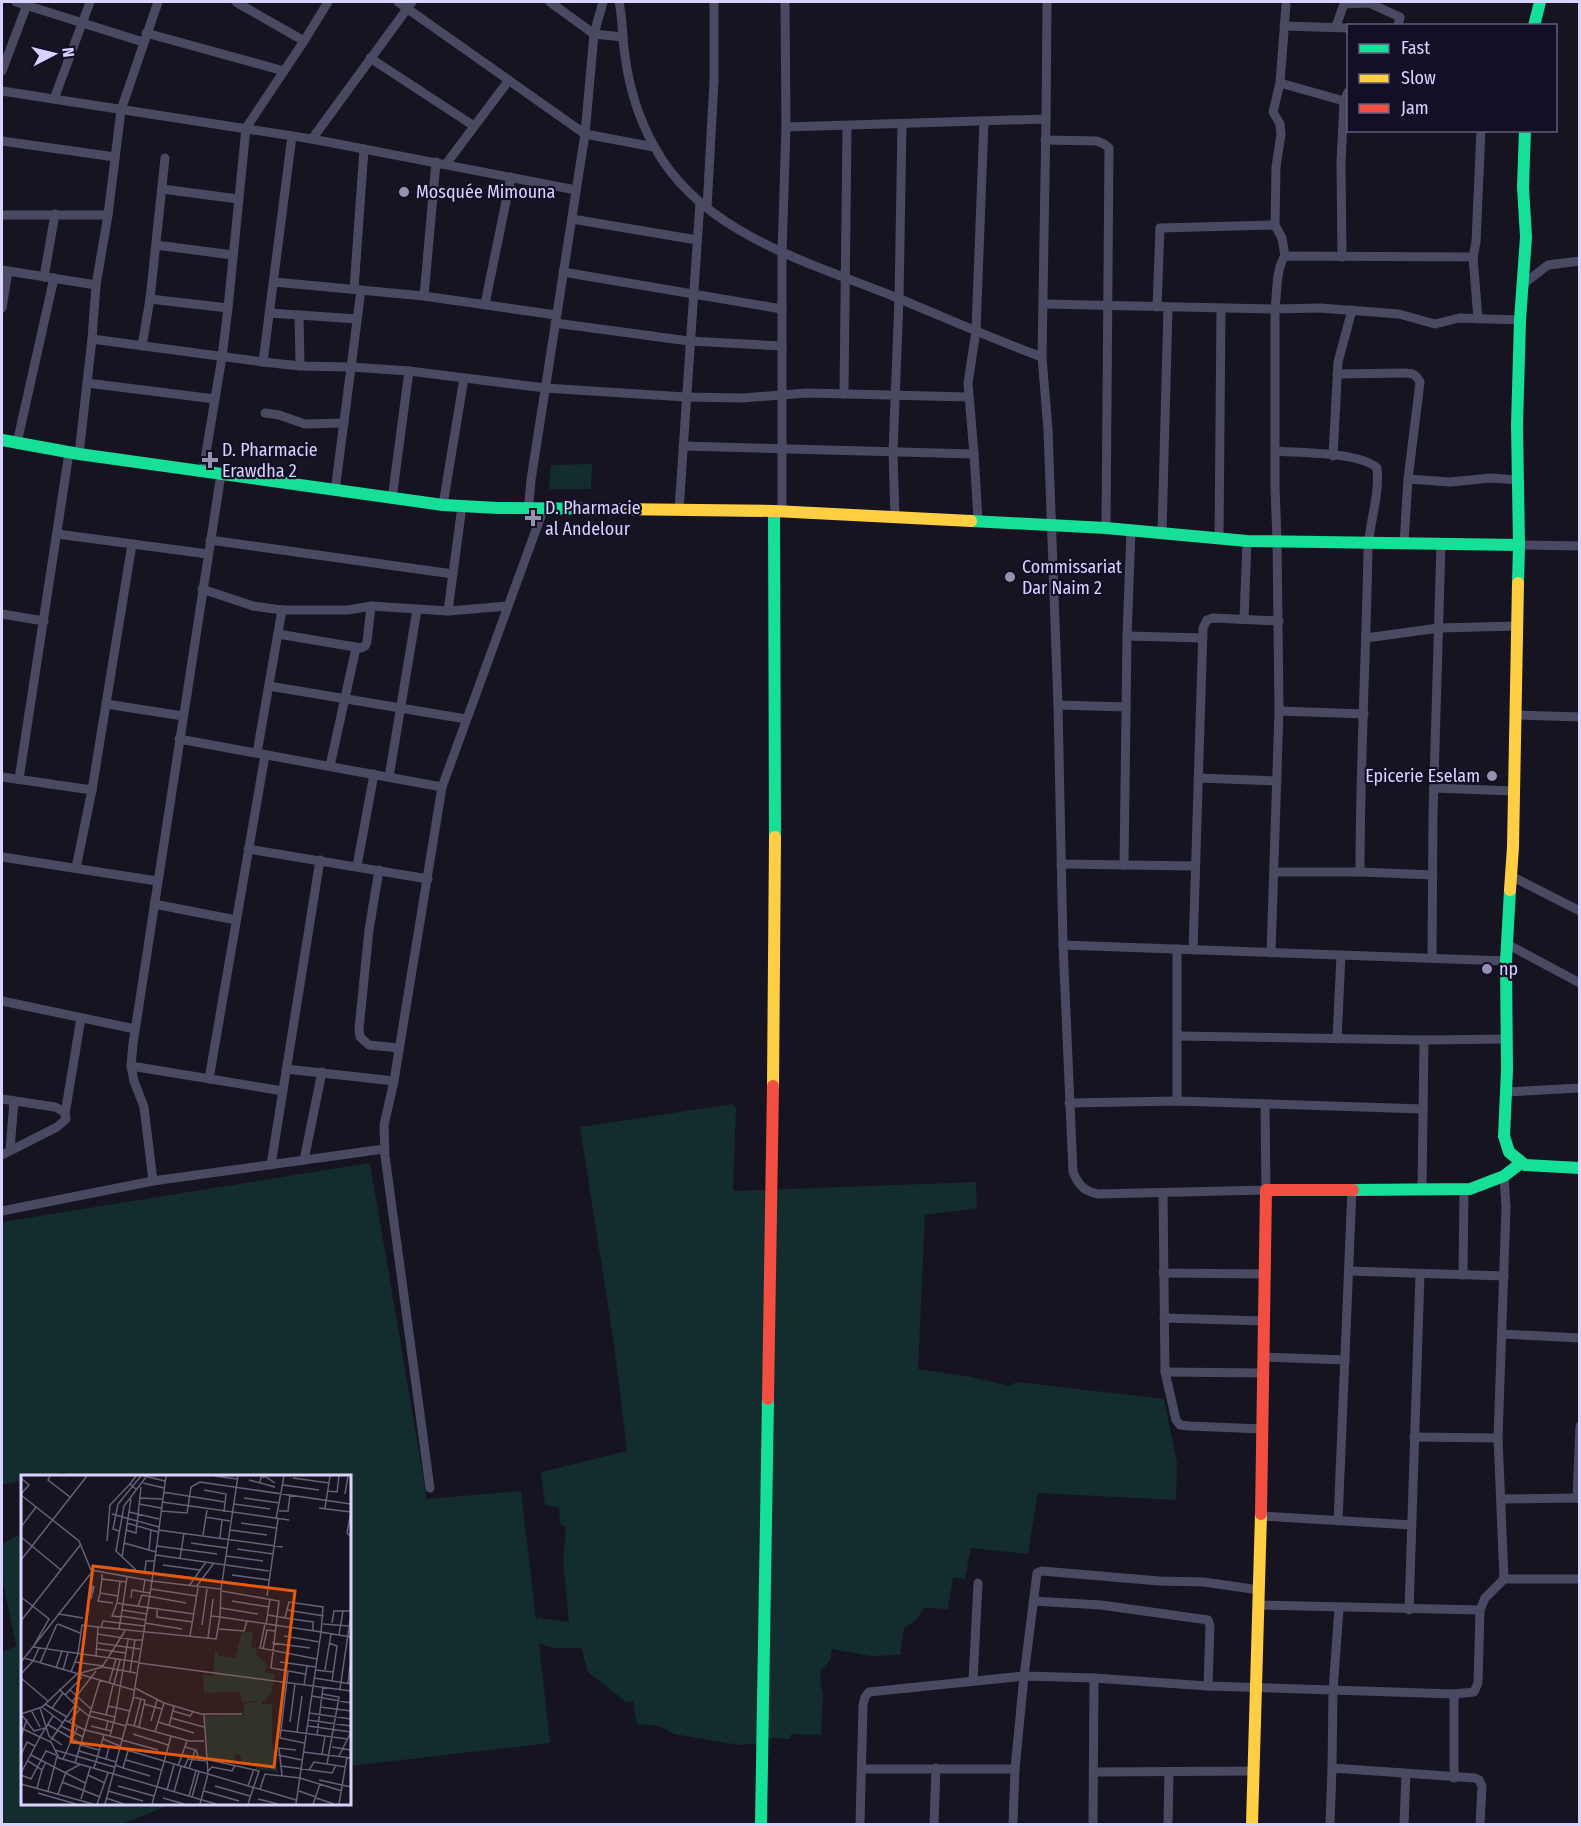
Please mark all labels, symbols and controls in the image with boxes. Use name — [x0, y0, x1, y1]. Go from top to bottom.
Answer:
north arrow — [24, 24, 84, 84]
legend — [1347, 24, 1557, 132]
text: Fast — [1401, 37, 1430, 59]
text: N — [58, 46, 78, 58]
text: Slow — [1401, 67, 1436, 89]
text: Jam — [1401, 97, 1429, 119]
place label: Mosquée Mimouna — [416, 181, 556, 203]
marker: Mosquée Mimouna — [397, 185, 411, 199]
place label: D. Pharmacie Erawdha 2 — [222, 439, 318, 482]
marker: D. Pharmacie Erawdha 2 — [203, 453, 217, 467]
place label: D. Pharmacie al Andelour — [545, 497, 641, 540]
marker: D. Pharmacie al Andelour — [526, 511, 540, 525]
place label: Commissariat Dar Naim 2 — [1022, 556, 1122, 599]
marker: Commissariat Dar Naim 2 — [1003, 570, 1017, 584]
place label: Epicerie Eselam — [1365, 765, 1480, 787]
marker: Epicerie Eselam — [1485, 769, 1499, 783]
place label: np — [1499, 958, 1518, 980]
marker: np — [1480, 962, 1494, 976]
inset map — [21, 1475, 351, 1805]

